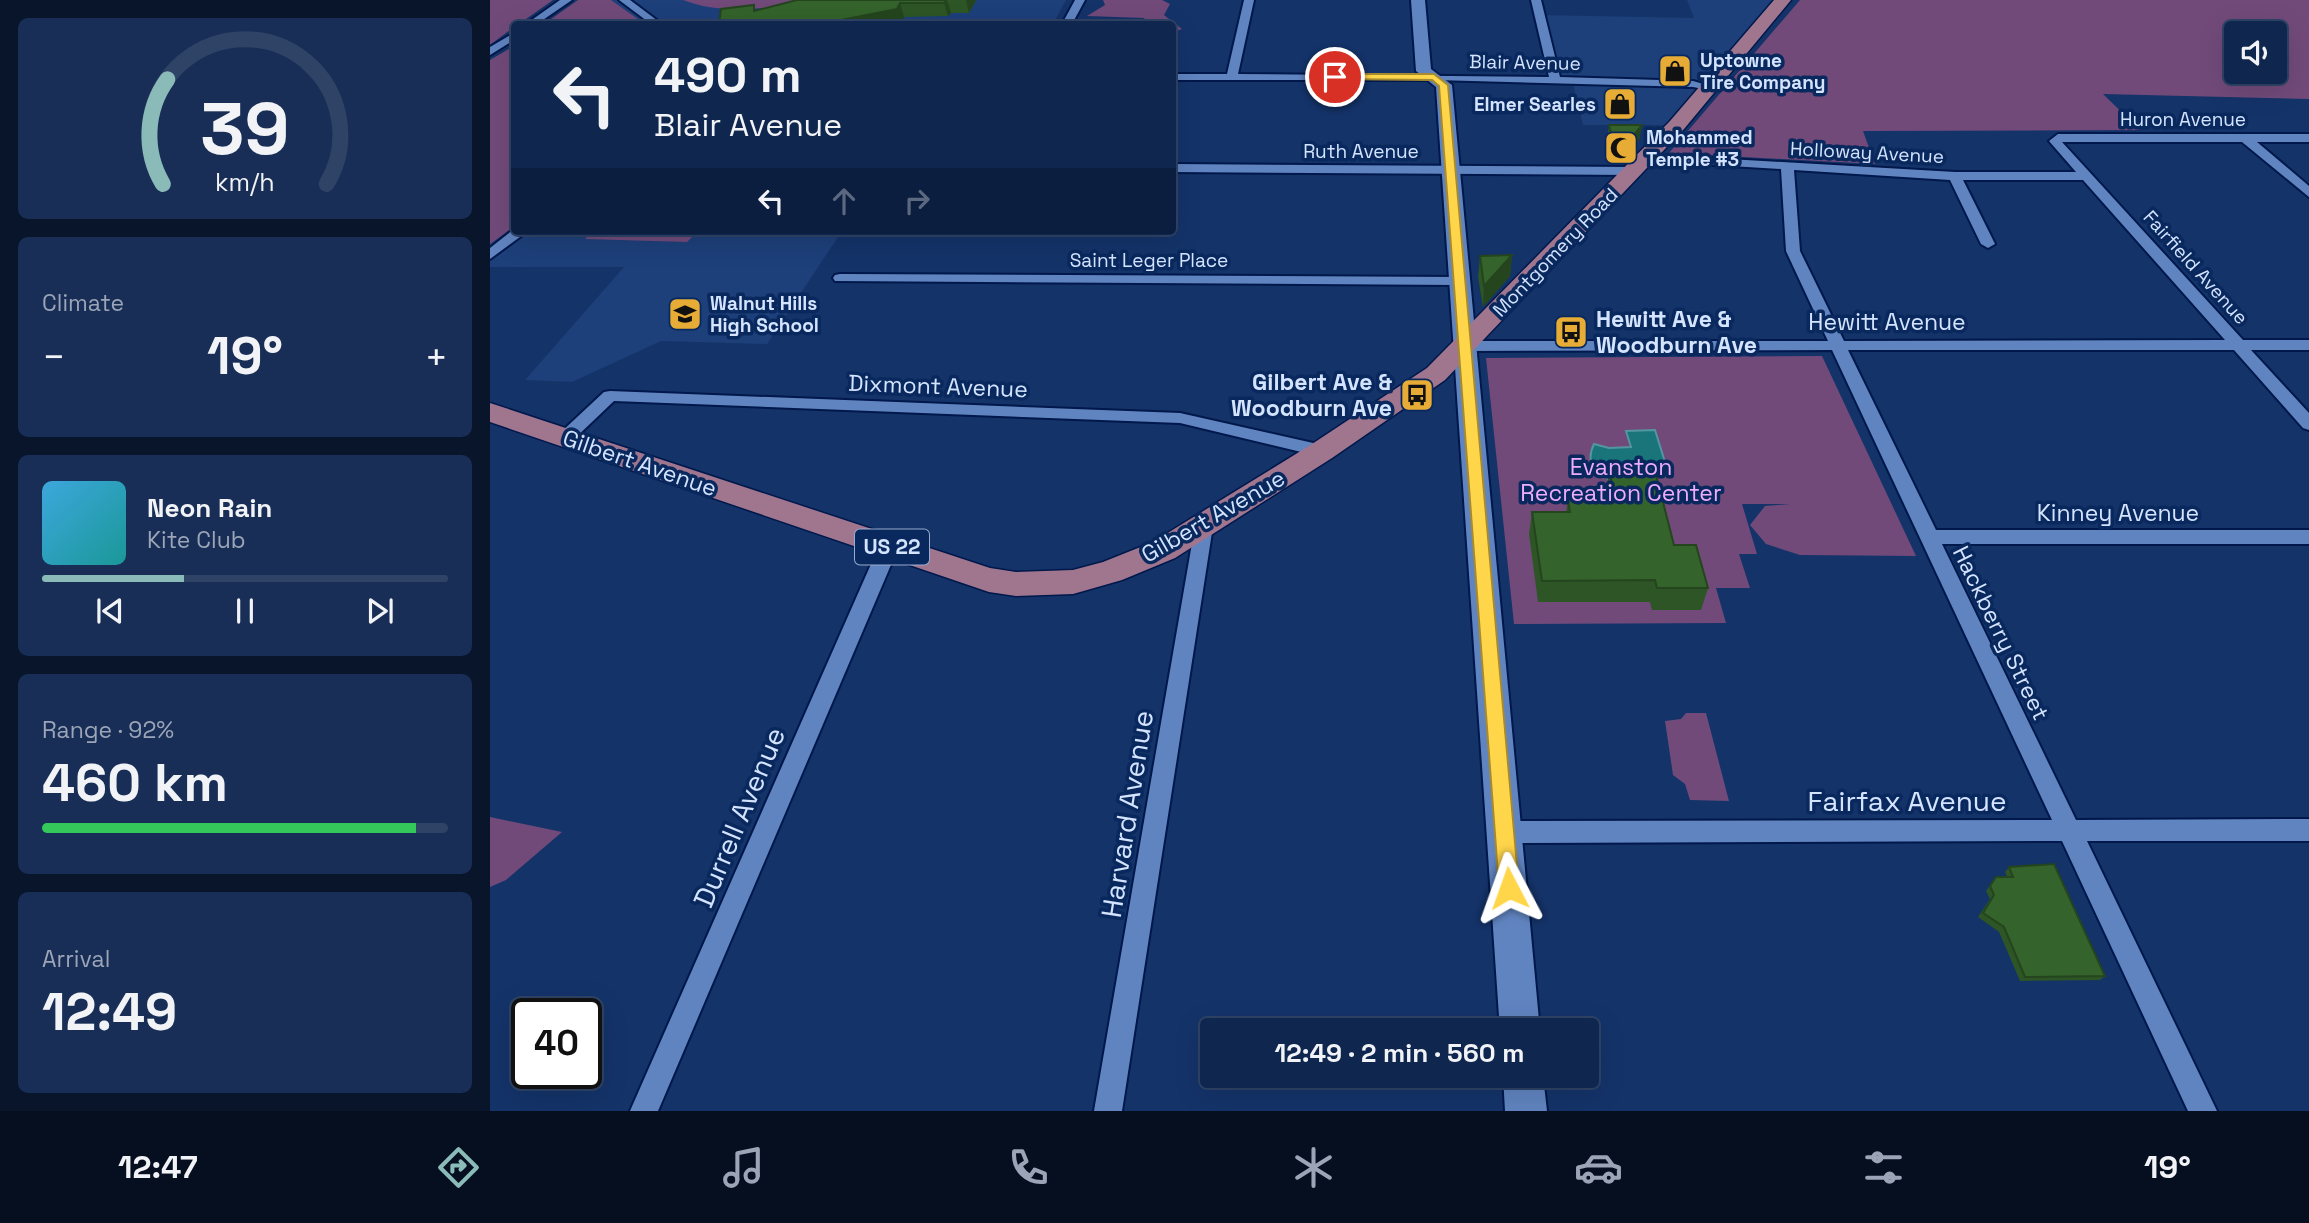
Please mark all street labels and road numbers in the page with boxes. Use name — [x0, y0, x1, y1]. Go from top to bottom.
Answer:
street label: Blair Avenue — [1469, 49, 1581, 76]
street label: Huron Avenue — [2120, 107, 2246, 132]
street label: Holloway Avenue — [1789, 136, 1945, 169]
street label: Ruth Avenue — [1303, 139, 1419, 164]
street label: Montgomery Road — [1487, 183, 1623, 322]
street label: Fairfield Avenue — [2138, 205, 2254, 330]
street label: Saint Leger Place — [1070, 248, 1228, 273]
street label: Hewitt Avenue — [1808, 307, 1966, 337]
street label: Dixmont Avenue — [848, 368, 1028, 404]
street label: Gilbert Avenue — [559, 423, 721, 503]
street label: Gilbert Avenue — [1136, 463, 1290, 569]
street label: Kinney Avenue — [2037, 498, 2199, 528]
road number: US 22 — [855, 530, 929, 564]
street label: Hackberry Street — [1946, 541, 2056, 725]
street label: Harvard Avenue — [1093, 708, 1161, 920]
street label: Durrell Avenue — [685, 721, 793, 913]
street label: Fairfax Avenue — [1808, 783, 2006, 819]

